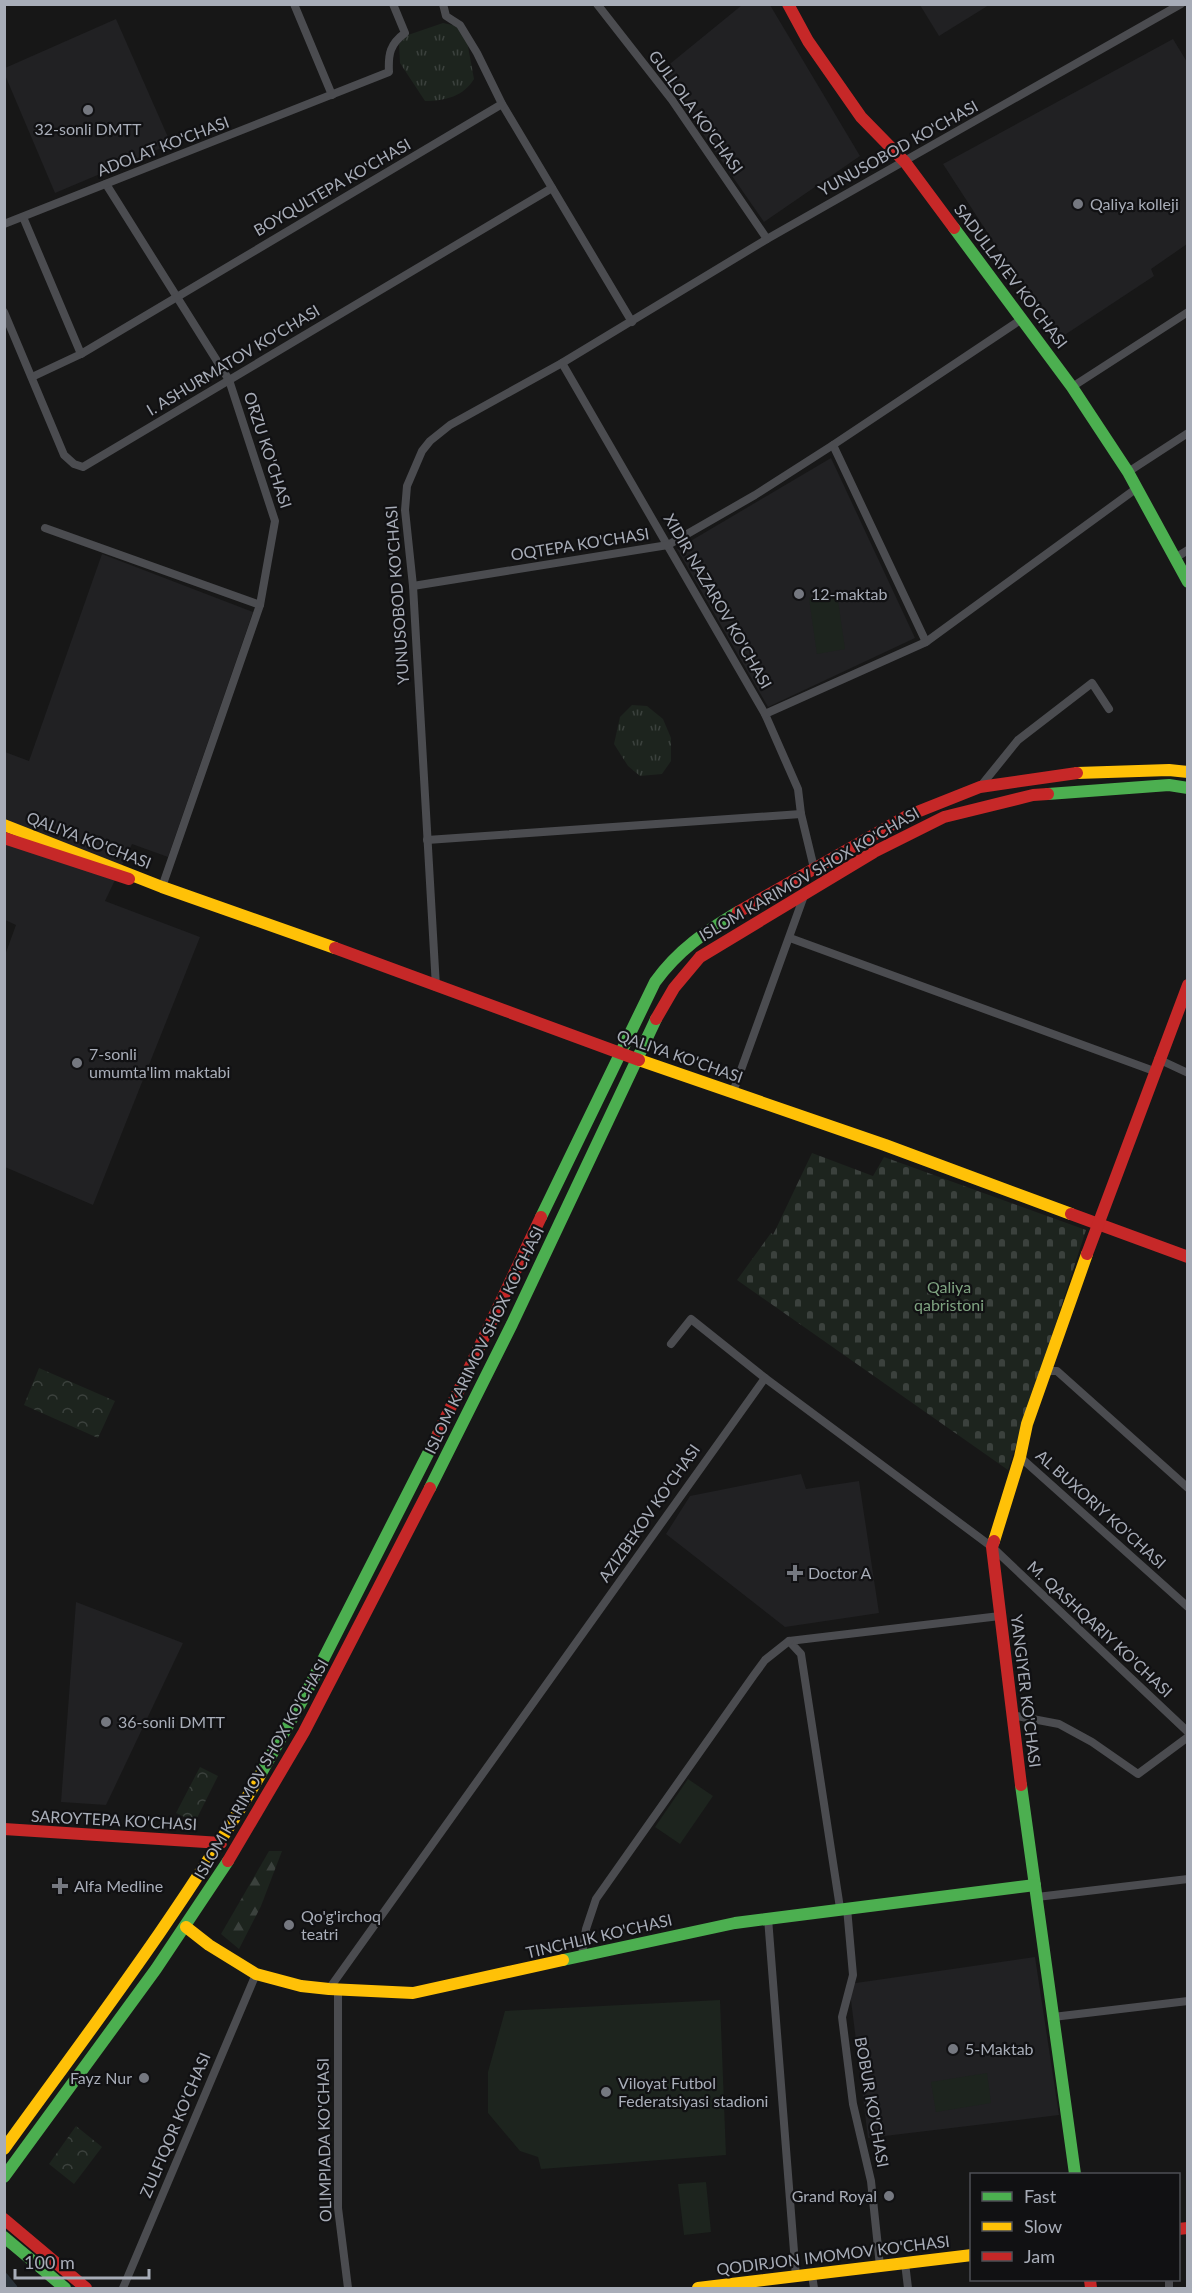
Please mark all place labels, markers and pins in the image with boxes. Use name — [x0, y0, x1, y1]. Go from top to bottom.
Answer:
marker: 32-sonli DMTT — [81, 103, 95, 117]
place label: 32-sonli DMTT — [34, 119, 142, 138]
place label: Qaliya kolleji — [1090, 194, 1179, 213]
marker: Qaliya kolleji — [1071, 197, 1085, 211]
place label: 12-maktab — [811, 584, 887, 603]
marker: 12-maktab — [792, 587, 806, 601]
place label: 7-sonli umumta'lim maktabi — [89, 1044, 230, 1081]
marker: 7-sonli umumta'lim maktabi — [70, 1056, 84, 1070]
place label: Doctor A — [808, 1563, 872, 1582]
marker: Doctor A — [786, 1564, 804, 1582]
place label: 36-sonli DMTT — [118, 1712, 226, 1731]
marker: 36-sonli DMTT — [99, 1715, 113, 1729]
place label: Alfa Medline — [74, 1876, 163, 1895]
marker: Alfa Medline — [51, 1877, 69, 1895]
place label: Qo'g'irchoq teatri — [301, 1906, 381, 1943]
marker: Qo'g'irchoq teatri — [282, 1918, 296, 1932]
place label: 5-Maktab — [965, 2039, 1034, 2058]
marker: 5-Maktab — [946, 2042, 960, 2056]
place label: Fayz Nur — [70, 2068, 132, 2087]
marker: Fayz Nur — [137, 2071, 151, 2085]
place label: Viloyat Futbol Federatsiyasi stadioni — [618, 2073, 768, 2110]
marker: Viloyat Futbol Federatsiyasi stadioni — [599, 2085, 613, 2099]
place label: Grand Royal — [792, 2186, 877, 2205]
marker: Grand Royal — [882, 2189, 896, 2203]

